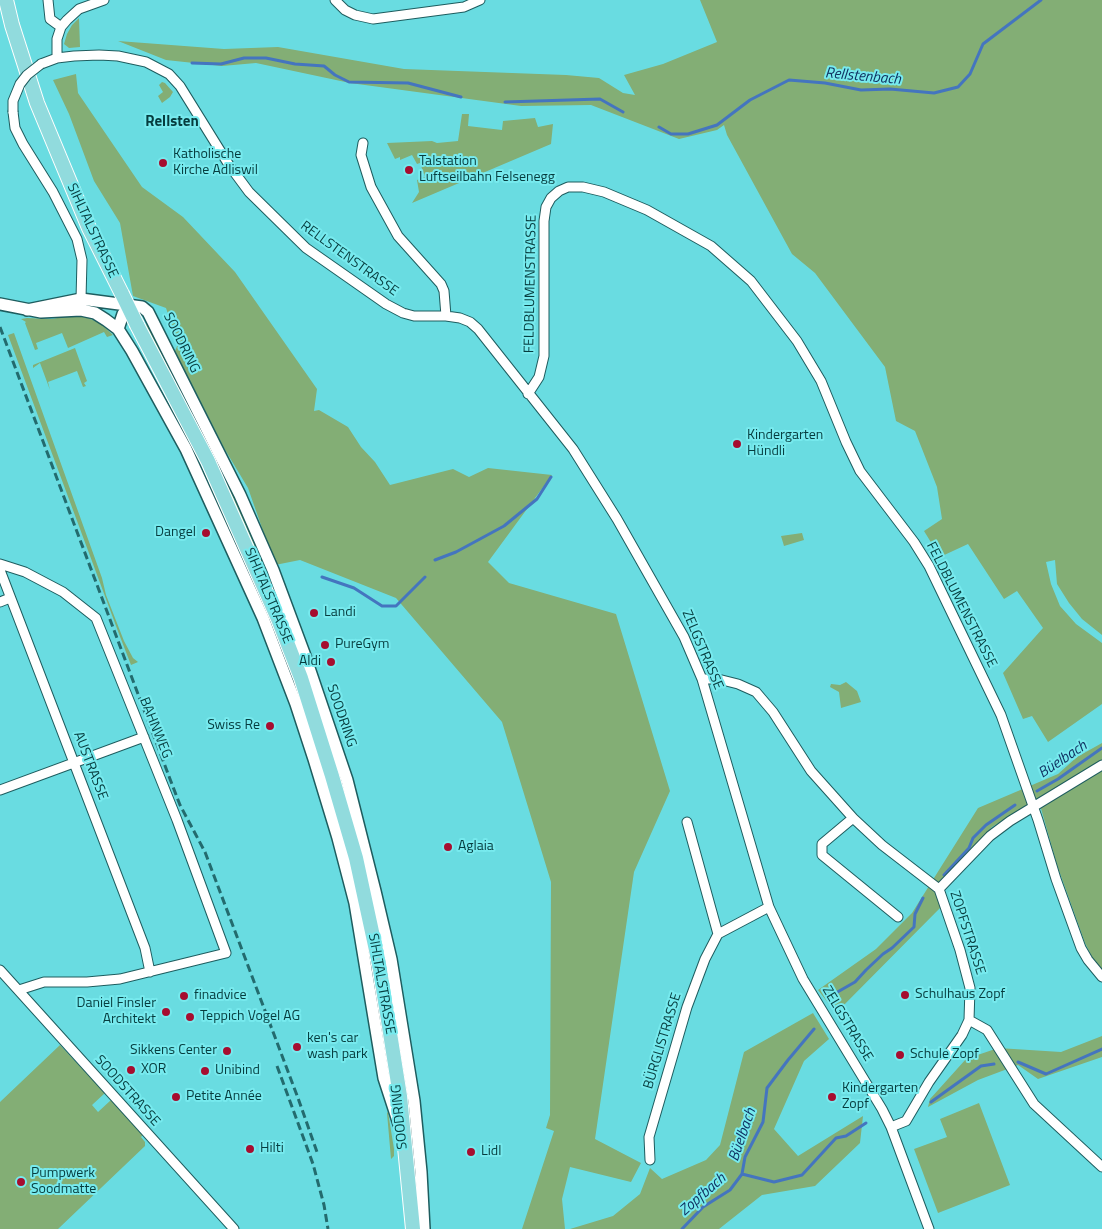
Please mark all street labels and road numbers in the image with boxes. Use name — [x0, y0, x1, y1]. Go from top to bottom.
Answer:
street label: SIHLTALSTRASSE — [63, 181, 121, 281]
street label: FELDBLUMENSTRASSE — [521, 215, 541, 353]
street label: RELLSTENSTRASSE — [297, 218, 401, 300]
street label: SOODRING — [159, 310, 203, 376]
street label: FELDBLUMENSTRASSE — [922, 539, 1000, 671]
street label: SIHLTALSTRASSE — [240, 546, 296, 646]
street label: ZELGSTRASSE — [678, 608, 726, 692]
street label: SOODRING — [322, 682, 360, 750]
street label: BAHNWEG — [135, 695, 175, 761]
street label: AUSTRASSE — [69, 729, 111, 803]
street label: ZOPFSTRASSE — [946, 889, 988, 977]
street label: SIHLTALSTRASSE — [364, 932, 398, 1036]
street label: ZELGSTRASSE — [818, 983, 876, 1065]
street label: BÜRGLISTRASSE — [640, 991, 686, 1091]
street label: SOODSTRASSE — [91, 1052, 163, 1130]
street label: SOODRING — [388, 1084, 412, 1150]

